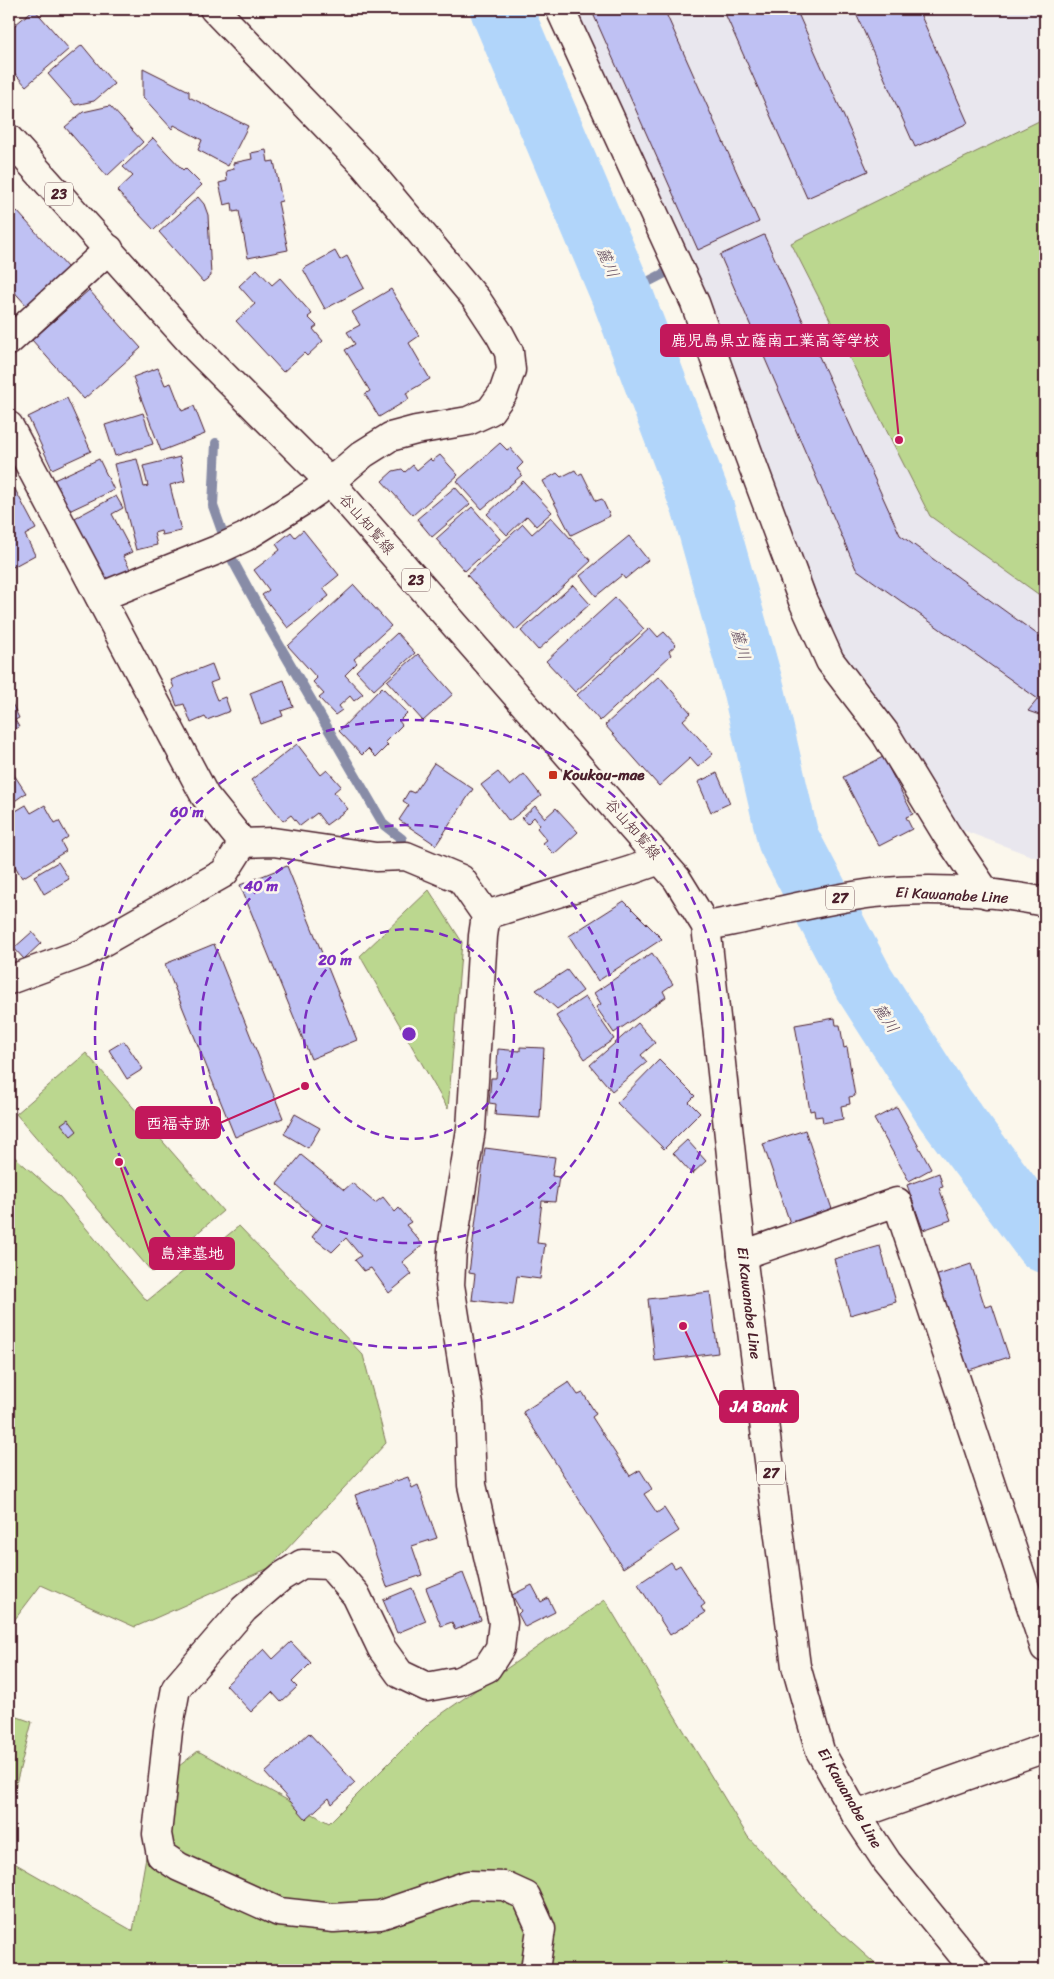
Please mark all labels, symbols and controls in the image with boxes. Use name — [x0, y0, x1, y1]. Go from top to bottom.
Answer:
road number: 23 — [45, 182, 73, 205]
water label: 麓川 — [588, 242, 628, 282]
callout: 鹿児島県立薩南工業高等学校 — [661, 325, 889, 356]
text: 鹿児島県立薩南工業高等学校 — [671, 326, 879, 355]
street label: 谷山知覧線 — [333, 487, 401, 561]
road number: 23 — [402, 568, 430, 592]
water label: 麓川 — [723, 625, 759, 663]
place label: Koukou-mae — [562, 762, 645, 788]
marker: Koukou-mae — [547, 769, 559, 781]
street label: 谷山知覧線 — [599, 792, 667, 866]
text: 60 m — [169, 799, 204, 825]
text: 40 m — [243, 873, 279, 899]
street label: Ei Kawanabe Line — [895, 879, 1009, 911]
road number: 27 — [826, 886, 854, 910]
text: 20 m — [317, 947, 352, 973]
water label: 麓川 — [865, 997, 907, 1039]
centre of rings — [400, 1025, 418, 1043]
callout: 西福寺跡 — [136, 1107, 220, 1138]
text: 西福寺跡 — [146, 1109, 210, 1138]
callout: 島津墓地 — [150, 1238, 234, 1269]
text: 島津墓地 — [160, 1239, 224, 1268]
street label: Ei Kawanabe Line — [729, 1245, 769, 1361]
callout: JA Bank — [720, 1391, 798, 1422]
text: JA Bank — [729, 1392, 788, 1421]
road number: 27 — [757, 1462, 785, 1485]
street label: Ei Kawanabe Line — [810, 1743, 890, 1854]

